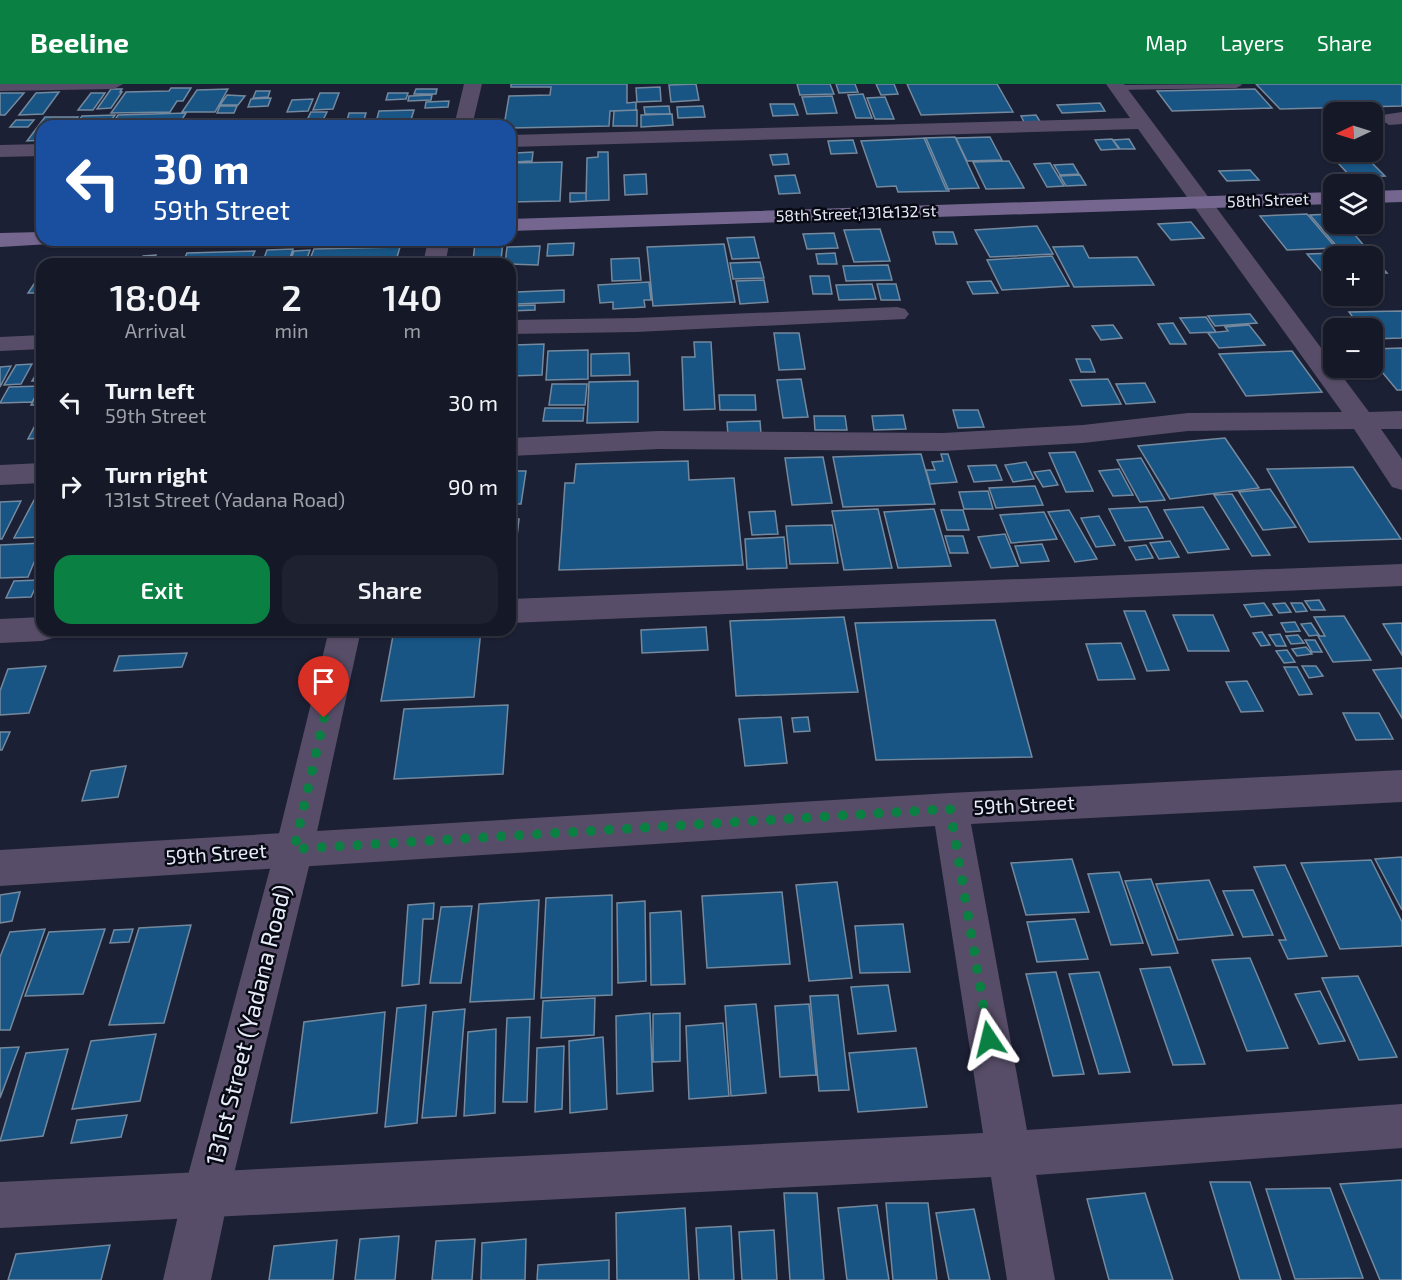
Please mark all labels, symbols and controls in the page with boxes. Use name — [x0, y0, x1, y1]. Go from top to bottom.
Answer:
text: Beeline — [30, 25, 129, 59]
text: Map — [1145, 30, 1187, 55]
text: Layers — [1220, 30, 1284, 55]
text: Share — [1317, 30, 1372, 55]
north arrow — [1323, 102, 1383, 162]
map controls — [1323, 102, 1383, 378]
text: 30 m — [153, 142, 249, 192]
icon: left — [54, 144, 132, 222]
button: layers — [1323, 174, 1383, 234]
street label: 58th Street — [1227, 189, 1309, 210]
text: 59th Street — [153, 193, 290, 225]
street label: 58th Street,131&132 st — [775, 200, 937, 225]
button: + — [1323, 246, 1383, 306]
text: 18:04 — [110, 275, 201, 318]
text: 2 — [281, 275, 302, 318]
text: 140 — [382, 275, 442, 318]
text: Arrival — [125, 318, 186, 342]
text: min — [274, 318, 309, 342]
text: m — [404, 318, 421, 342]
button: − — [1323, 318, 1383, 378]
text: Turn left — [105, 377, 194, 403]
icon: left — [54, 386, 87, 419]
text: 30 m — [448, 389, 498, 415]
text: 59th Street — [105, 403, 206, 427]
text: Turn right — [105, 461, 207, 487]
icon: right — [54, 470, 87, 503]
text: 90 m — [448, 473, 498, 499]
text: 131st Street (Yadana Road) — [105, 487, 345, 511]
button: Exit — [54, 555, 270, 624]
button: Share — [282, 555, 498, 624]
pin — [298, 656, 349, 718]
icon: arrive — [307, 665, 340, 698]
street label: 59th Street — [973, 789, 1076, 819]
street label: 59th Street — [164, 837, 268, 869]
street label: 131st Street (Yadana Road) — [199, 881, 296, 1168]
position arrow — [957, 1007, 1021, 1071]

